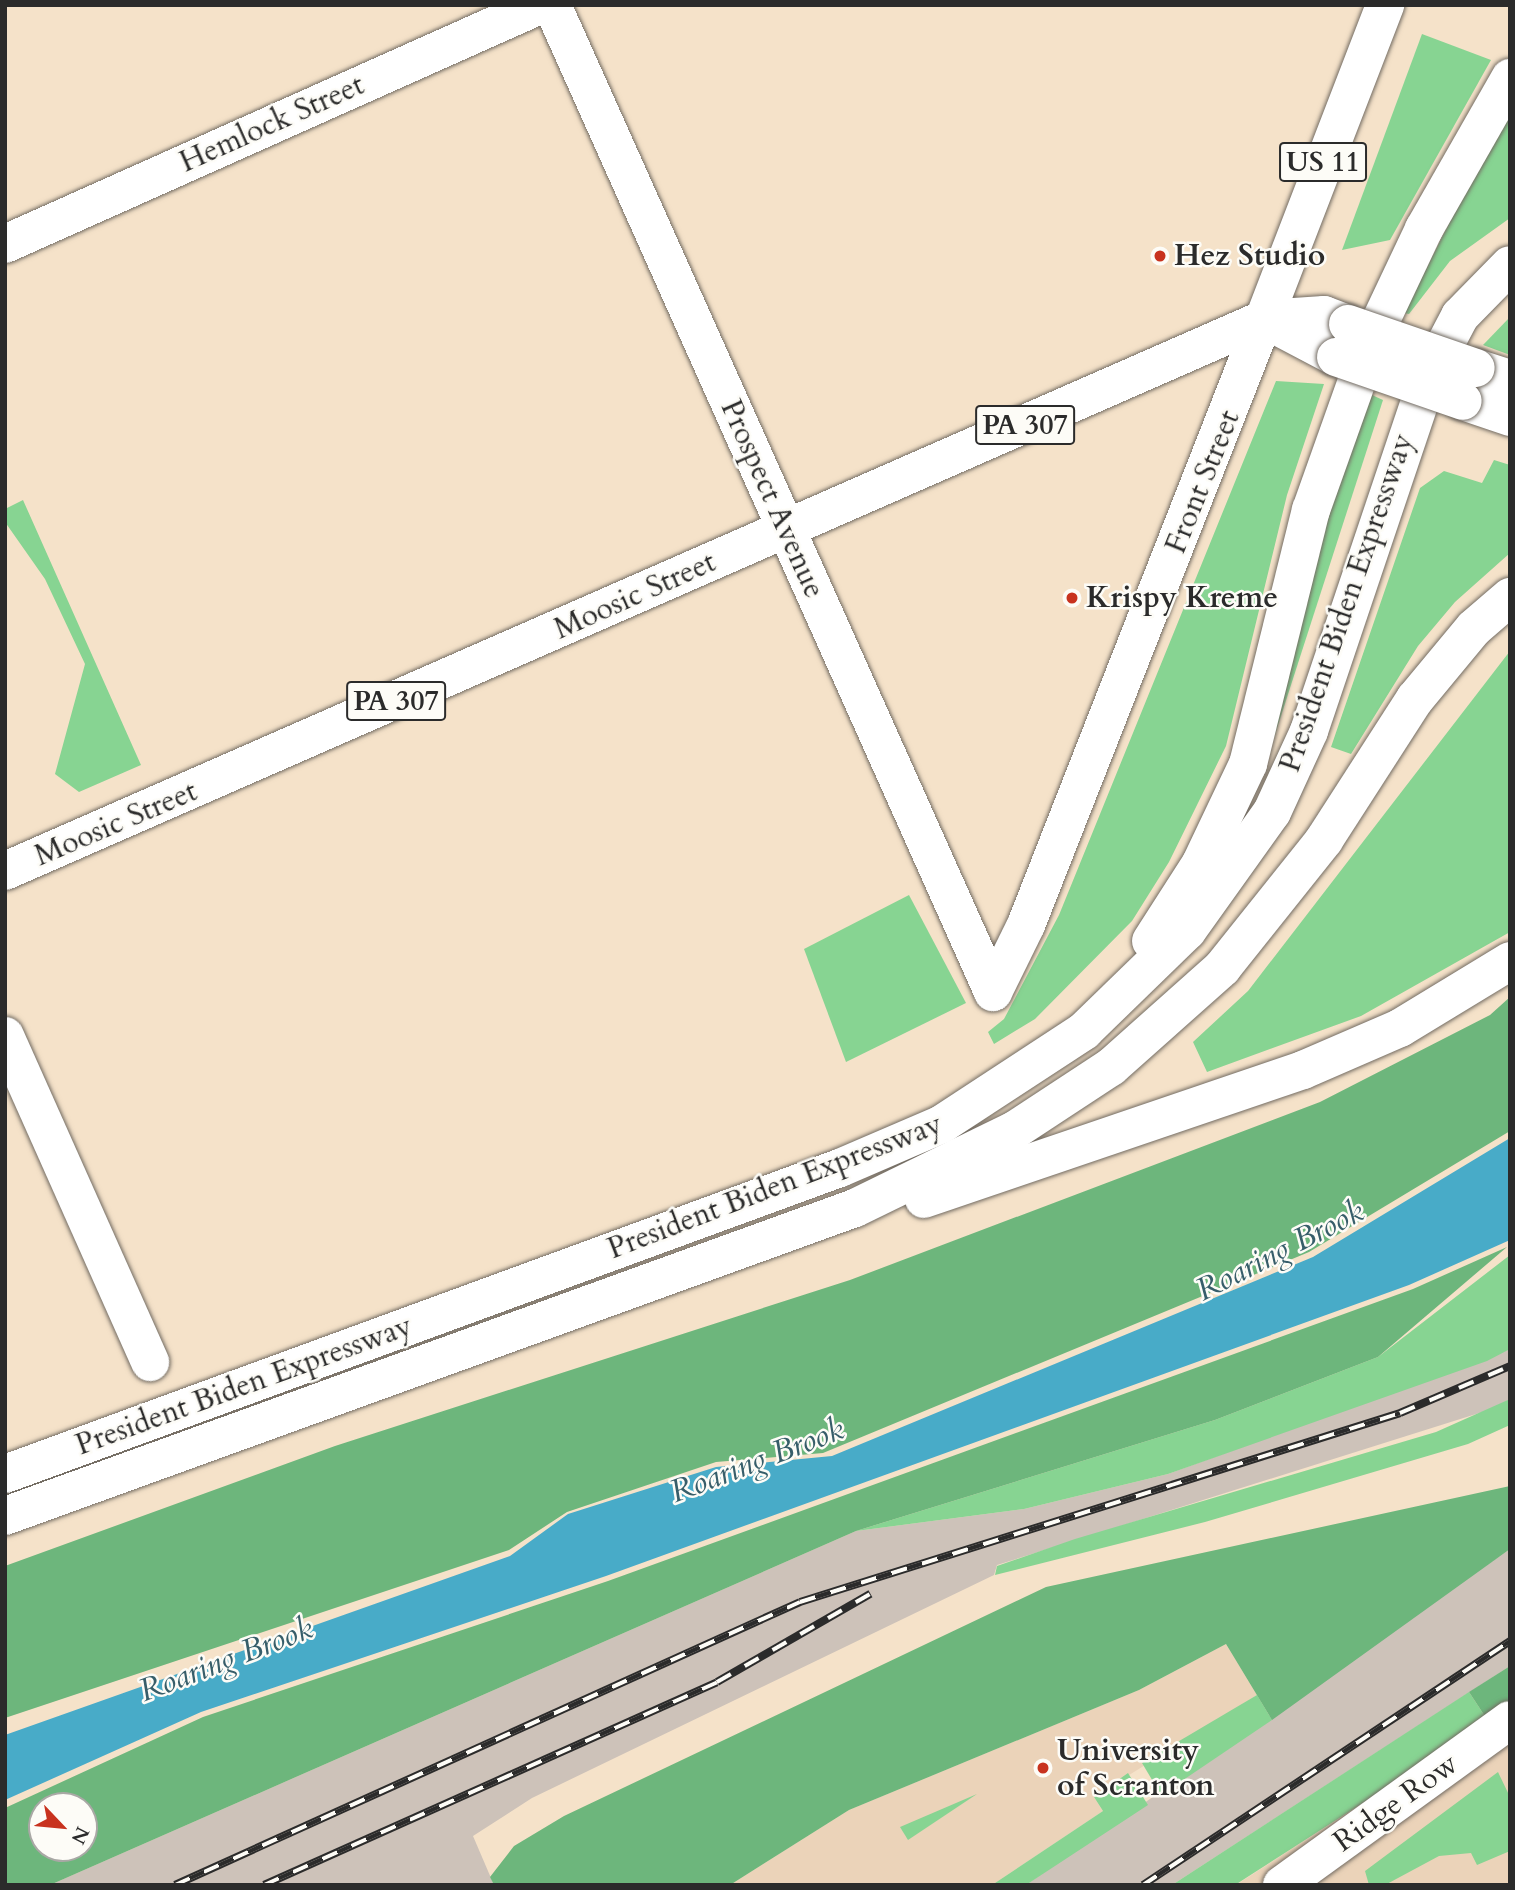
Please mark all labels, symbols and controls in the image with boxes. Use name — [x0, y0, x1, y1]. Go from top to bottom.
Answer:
street label: Hemlock Street — [174, 67, 370, 181]
road number: US 11 — [1278, 138, 1368, 186]
place label: Hez Studio — [1174, 238, 1325, 274]
marker: Hez Studio — [1152, 248, 1168, 264]
street label: Prospect Avenue — [712, 394, 832, 604]
road number: PA 307 — [974, 400, 1076, 450]
street label: Front Street — [1158, 405, 1248, 559]
street label: President Biden Expressway — [1272, 429, 1422, 777]
street label: Moosic Street — [549, 544, 721, 648]
place label: Krispy Kreme — [1086, 580, 1278, 616]
marker: Krispy Kreme — [1064, 590, 1080, 606]
road number: PA 307 — [345, 676, 447, 726]
street label: Moosic Street — [29, 774, 203, 874]
street label: President Biden Expressway — [603, 1107, 947, 1267]
water label: Roaring Brook — [1190, 1192, 1370, 1310]
street label: President Biden Expressway — [71, 1308, 417, 1464]
water label: Roaring Brook — [665, 1410, 849, 1512]
water label: Roaring Brook — [134, 1609, 318, 1711]
place label: University of Scranton — [1057, 1733, 1214, 1803]
street label: Ridge Row — [1327, 1746, 1465, 1860]
marker: University of Scranton — [1035, 1760, 1051, 1776]
north arrow — [28, 1792, 98, 1862]
text: N — [65, 1822, 95, 1848]

